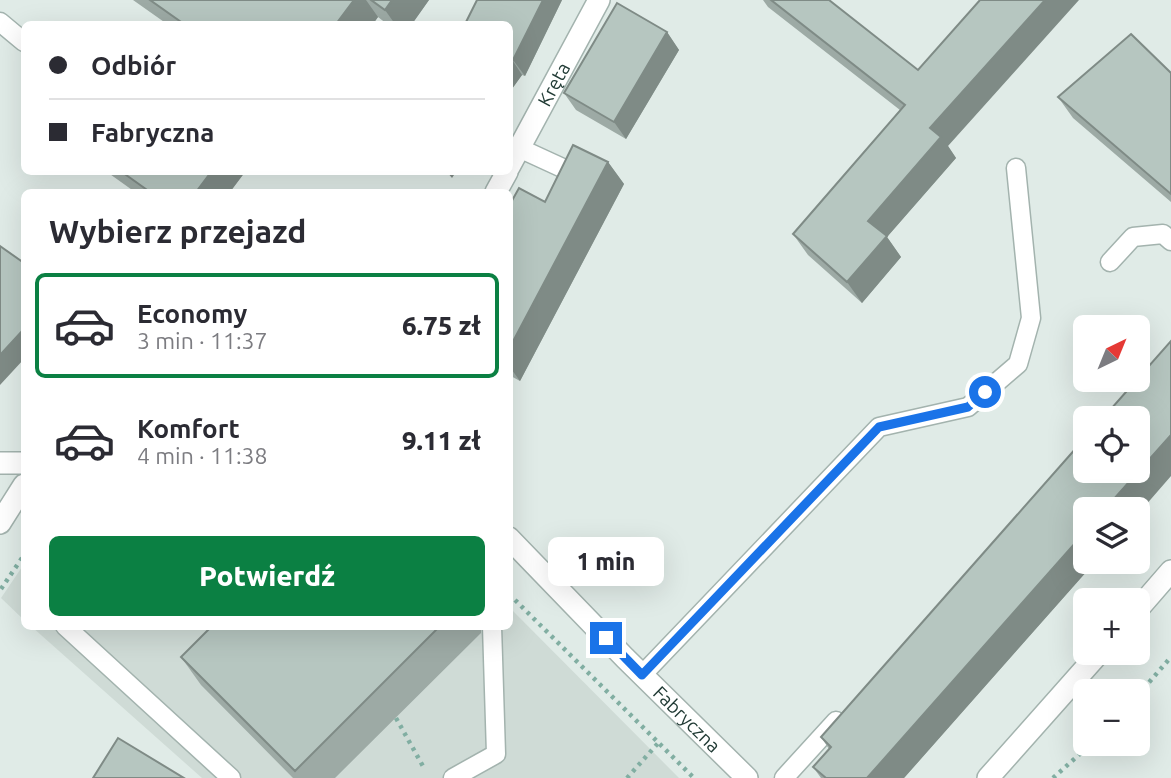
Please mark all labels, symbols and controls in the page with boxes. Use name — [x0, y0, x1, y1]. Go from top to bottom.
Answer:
text: Odbiór — [91, 51, 176, 80]
street label: Kręta — [533, 59, 574, 110]
text: Fabryczna — [91, 118, 214, 147]
text: Wybierz przejazd — [49, 213, 307, 249]
icon: car — [53, 294, 116, 357]
text: Economy — [137, 299, 247, 328]
text: 6.75 zł — [402, 311, 481, 340]
north arrow — [1073, 315, 1150, 392]
map controls — [1073, 315, 1150, 756]
text: 3 min · 11:37 — [137, 328, 268, 353]
route start — [969, 376, 1001, 408]
button: locate — [1073, 406, 1150, 483]
icon: car — [53, 409, 116, 472]
text: Komfort — [137, 414, 240, 443]
text: 9.11 zł — [402, 426, 481, 455]
text: 4 min · 11:38 — [137, 443, 268, 468]
button: layers — [1073, 497, 1150, 574]
button: Potwierdź — [49, 536, 485, 616]
callout: 1 min — [548, 536, 664, 586]
text: 1 min — [577, 549, 635, 574]
button: + — [1073, 588, 1150, 665]
route end — [590, 622, 622, 654]
button: − — [1073, 679, 1150, 756]
street label: Fabryczna — [649, 681, 725, 757]

